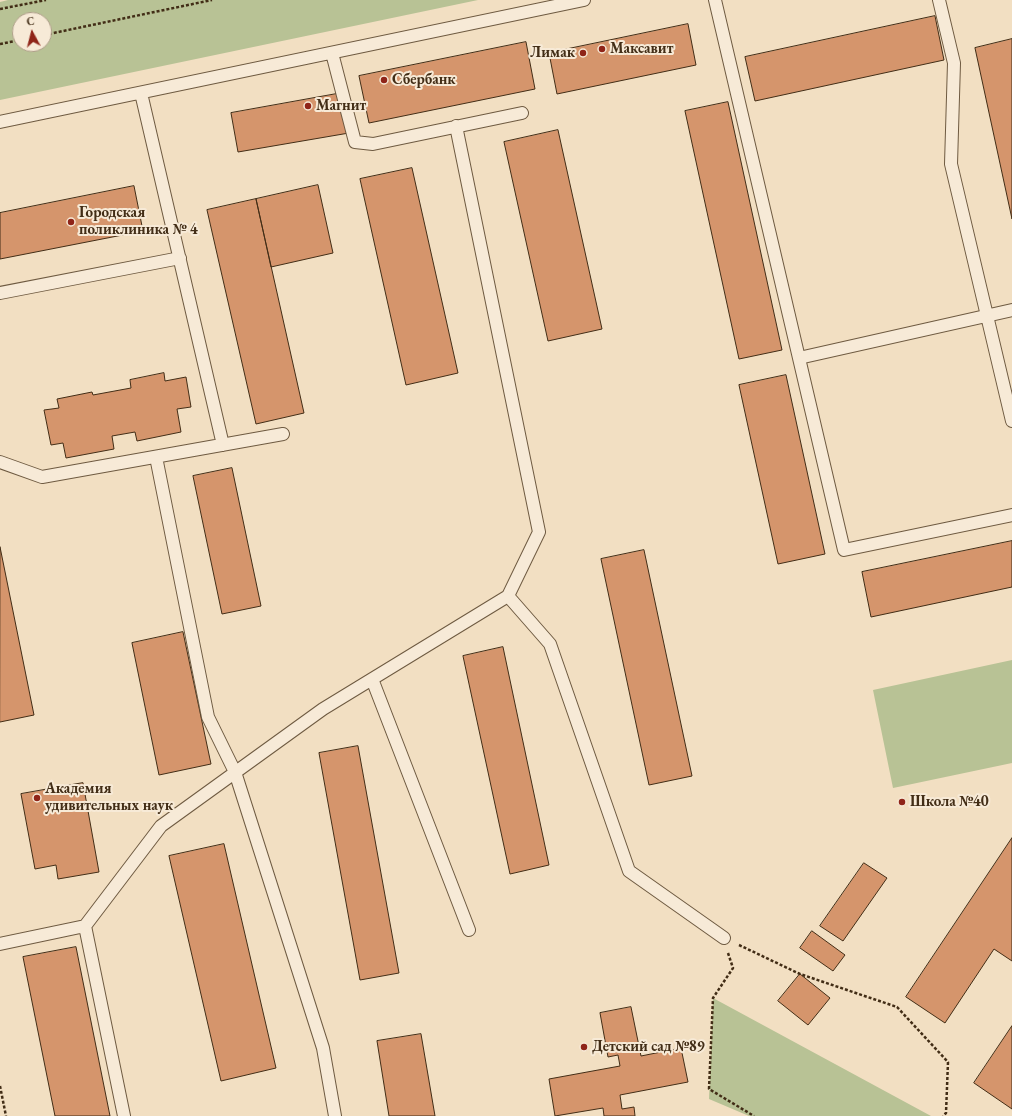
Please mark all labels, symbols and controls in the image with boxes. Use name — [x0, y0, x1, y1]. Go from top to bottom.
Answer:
north arrow — [12, 12, 52, 52]
text: С — [26, 14, 35, 29]
place label: Максавит — [610, 40, 673, 58]
place label: Лимак — [530, 44, 575, 62]
marker: Максавит — [597, 44, 607, 54]
marker: Лимак — [578, 48, 588, 58]
place label: Сбербанк — [392, 71, 456, 89]
marker: Сбербанк — [379, 75, 389, 85]
place label: Магнит — [316, 97, 366, 115]
marker: Магнит — [303, 101, 313, 111]
place label: Городская поликлиника № 4 — [79, 204, 198, 239]
marker: Городская поликлиника № 4 — [66, 217, 76, 227]
place label: Академия удивительных наук — [45, 780, 173, 815]
marker: Академия удивительных наук — [32, 793, 42, 803]
place label: Школа №40 — [910, 793, 989, 811]
marker: Школа №40 — [897, 797, 907, 807]
place label: Детский сад №89 — [592, 1038, 705, 1056]
marker: Детский сад №89 — [579, 1042, 589, 1052]

